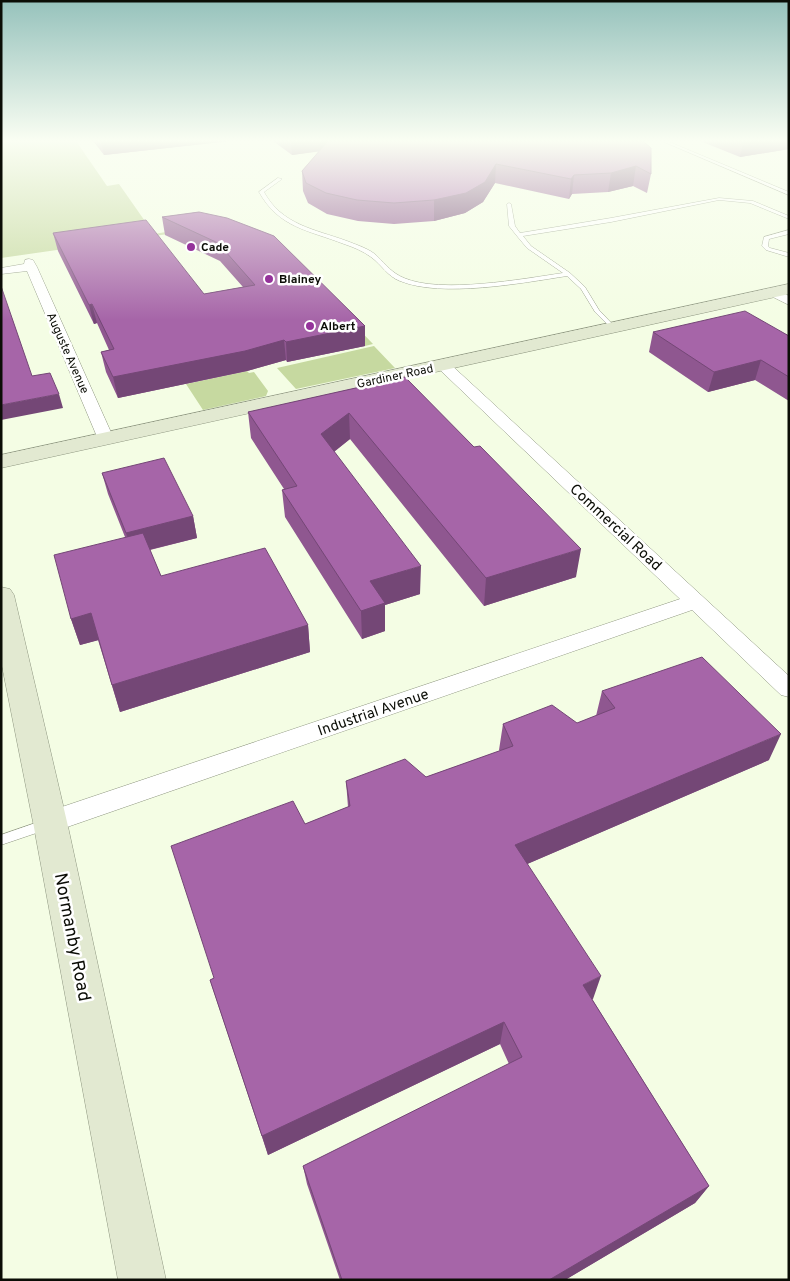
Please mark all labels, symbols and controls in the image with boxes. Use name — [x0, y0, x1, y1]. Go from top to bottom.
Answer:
place label: Cade — [201, 240, 229, 256]
marker: Cade — [185, 241, 197, 253]
place label: Blainey — [279, 272, 321, 288]
marker: Blainey — [263, 273, 275, 285]
street label: Auguste Avenue — [42, 310, 92, 396]
place label: Albert — [320, 319, 356, 335]
marker: Albert — [304, 320, 316, 332]
street label: Gardiner Road — [356, 361, 435, 393]
street label: Commercial Road — [565, 481, 665, 576]
street label: Industrial Avenue — [315, 686, 432, 741]
street label: Normanby Road — [48, 871, 95, 1003]

